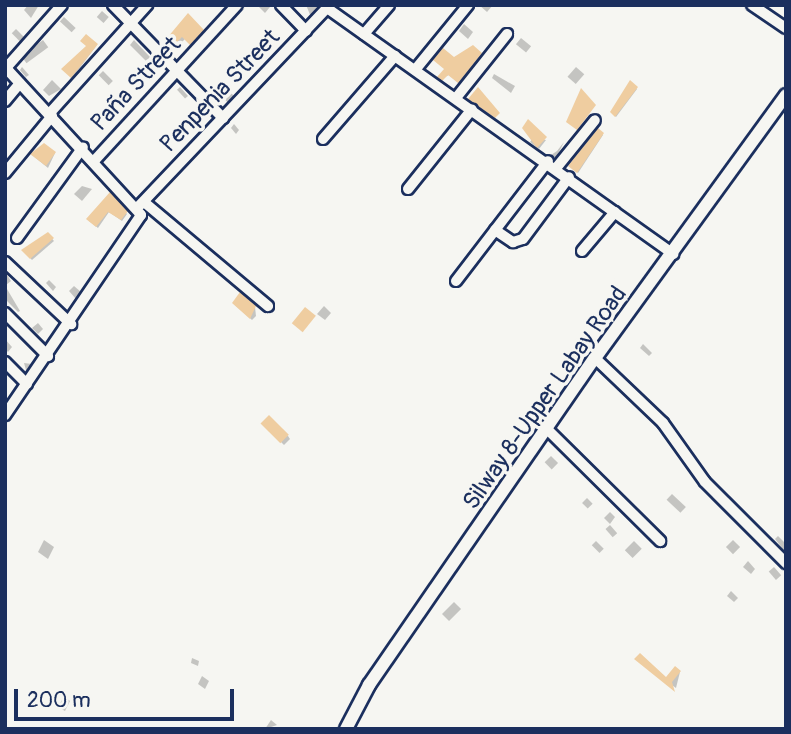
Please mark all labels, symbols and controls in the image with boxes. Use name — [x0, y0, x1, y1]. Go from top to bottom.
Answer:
street label: Penpenia Street — [154, 23, 286, 159]
street label: Paña Street — [85, 31, 187, 137]
street label: Silway 8-Upper Labay Road — [457, 281, 633, 515]
scale bar — [18, 674, 238, 718]
text: 200 m — [27, 687, 91, 714]

